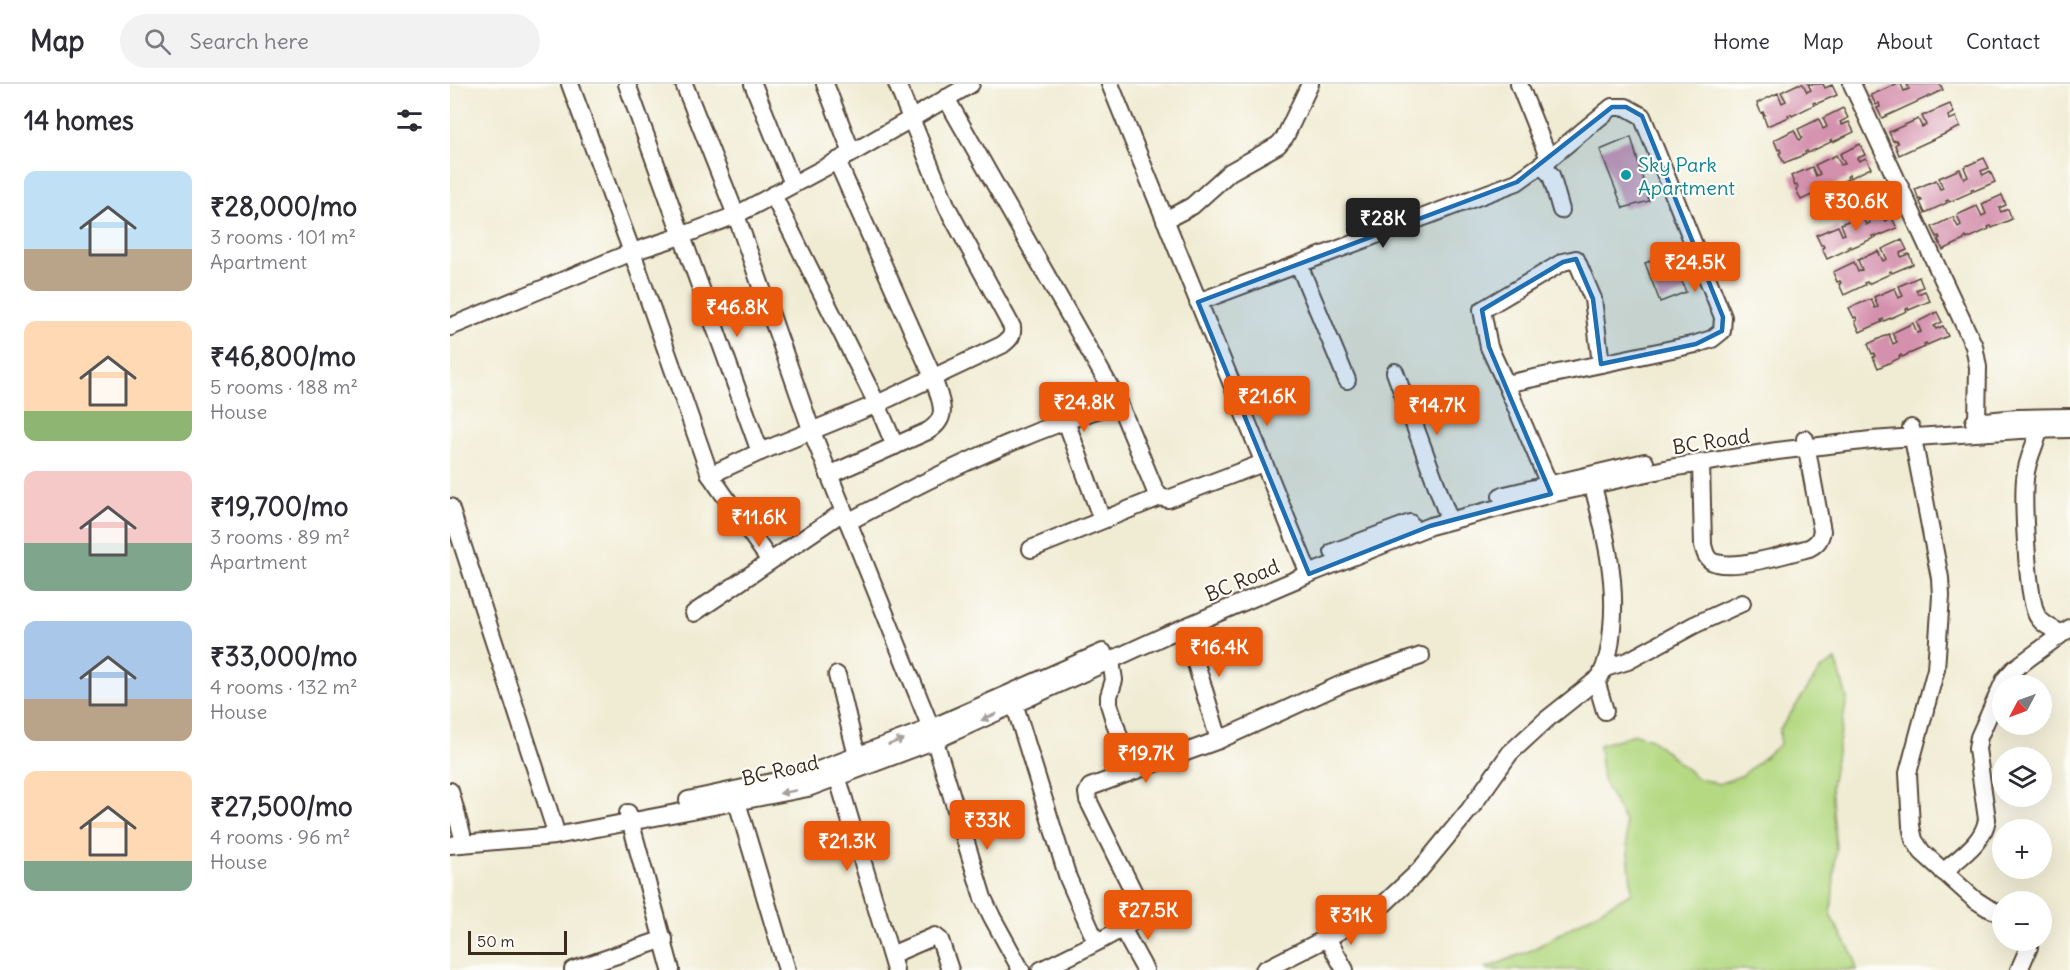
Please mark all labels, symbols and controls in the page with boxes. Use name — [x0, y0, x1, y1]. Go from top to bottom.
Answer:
search box — [120, 14, 540, 68]
text: Map — [30, 23, 84, 59]
icon: search — [141, 25, 174, 58]
text: Search here — [189, 27, 309, 55]
text: Home — [1713, 28, 1770, 55]
text: Map — [1803, 28, 1844, 55]
text: About — [1877, 28, 1933, 55]
text: Contact — [1966, 28, 2040, 55]
text: 14 homes — [24, 104, 134, 137]
icon: filters — [393, 104, 426, 137]
place label: Sky Park Apartment — [1638, 152, 1735, 200]
marker: Sky Park Apartment — [1619, 168, 1633, 182]
pin: ₹30.6K — [1807, 181, 1905, 232]
text: ₹30.6K — [1824, 188, 1888, 213]
text: ₹28,000/mo — [210, 190, 357, 223]
icon: home — [72, 195, 144, 267]
pin: ₹28K — [1347, 198, 1419, 249]
text: ₹28K — [1360, 205, 1406, 230]
text: 3 rooms · 101 m² — [210, 224, 356, 249]
pin: ₹24.5K — [1646, 242, 1744, 293]
text: Apartment — [210, 249, 307, 274]
text: ₹24.5K — [1664, 249, 1726, 274]
pin: ₹46.8K — [688, 287, 786, 338]
text: ₹46.8K — [706, 294, 768, 319]
text: ₹46,800/mo — [210, 340, 356, 373]
icon: home — [72, 345, 144, 417]
text: 5 rooms · 188 m² — [210, 374, 358, 399]
pin: ₹21.6K — [1218, 376, 1316, 427]
pin: ₹24.8K — [1035, 382, 1133, 433]
text: ₹21.6K — [1238, 383, 1296, 408]
pin: ₹14.7K — [1388, 385, 1486, 436]
text: ₹24.8K — [1053, 389, 1115, 414]
text: ₹14.7K — [1408, 392, 1466, 417]
text: House — [210, 399, 267, 424]
street label: BC Road — [1671, 423, 1752, 459]
text: ₹19,700/mo — [210, 490, 348, 523]
icon: home — [72, 495, 144, 567]
pin: ₹11.6K — [710, 497, 808, 548]
text: ₹11.6K — [731, 504, 787, 529]
text: 3 rooms · 89 m² — [210, 524, 350, 549]
text: Apartment — [210, 549, 307, 574]
street label: BC Road — [1201, 553, 1283, 607]
pin: ₹16.4K — [1170, 627, 1268, 678]
text: ₹16.4K — [1190, 634, 1248, 659]
text: ₹33,000/mo — [210, 640, 357, 673]
icon: home — [72, 645, 144, 717]
text: 4 rooms · 132 m² — [210, 674, 357, 699]
north arrow — [1992, 675, 2052, 735]
map controls — [1992, 675, 2052, 951]
text: House — [210, 699, 267, 724]
one-way arrow — [980, 712, 998, 722]
pin: ₹19.7K — [1097, 733, 1195, 784]
one-way arrow — [887, 736, 905, 746]
text: ₹19.7K — [1118, 740, 1174, 765]
button: layers — [1992, 747, 2052, 807]
street label: BC Road — [739, 749, 821, 791]
one-way arrow — [778, 788, 797, 797]
text: ₹27,500/mo — [210, 790, 353, 823]
icon: home — [72, 795, 144, 867]
pin: ₹33K — [951, 800, 1023, 851]
text: ₹33K — [964, 807, 1010, 832]
button: + — [1992, 819, 2052, 879]
pin: ₹21.3K — [798, 821, 896, 872]
text: 4 rooms · 96 m² — [210, 824, 350, 849]
text: ₹21.3K — [818, 828, 876, 853]
text: House — [210, 849, 267, 874]
pin: ₹27.5K — [1099, 890, 1197, 941]
button: − — [1992, 891, 2052, 951]
pin: ₹31K — [1315, 895, 1387, 946]
text: ₹27.5K — [1118, 897, 1178, 922]
text: ₹31K — [1330, 902, 1372, 927]
scale bar — [468, 928, 567, 956]
text: 50 m — [477, 931, 515, 951]

